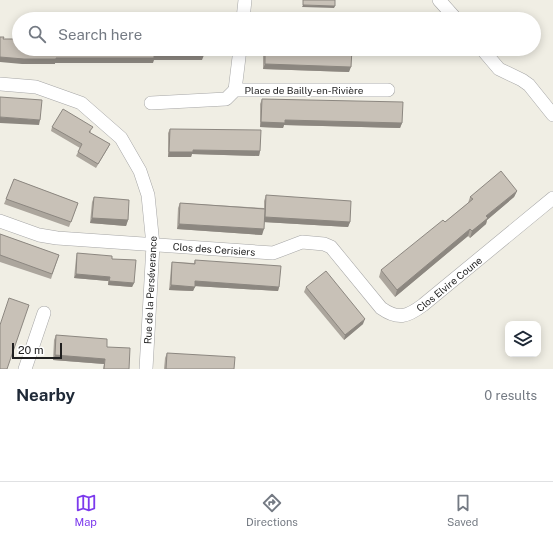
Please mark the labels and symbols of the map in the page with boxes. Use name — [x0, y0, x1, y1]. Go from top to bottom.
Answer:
street label: Place de Bailly-en-Rivière — [245, 84, 364, 96]
street label: Rue de la Perséverance — [141, 235, 159, 344]
street label: Clos des Cerisiers — [172, 240, 256, 258]
street label: Clos Elvire Coune — [414, 254, 484, 314]
scale bar — [12, 341, 62, 360]

